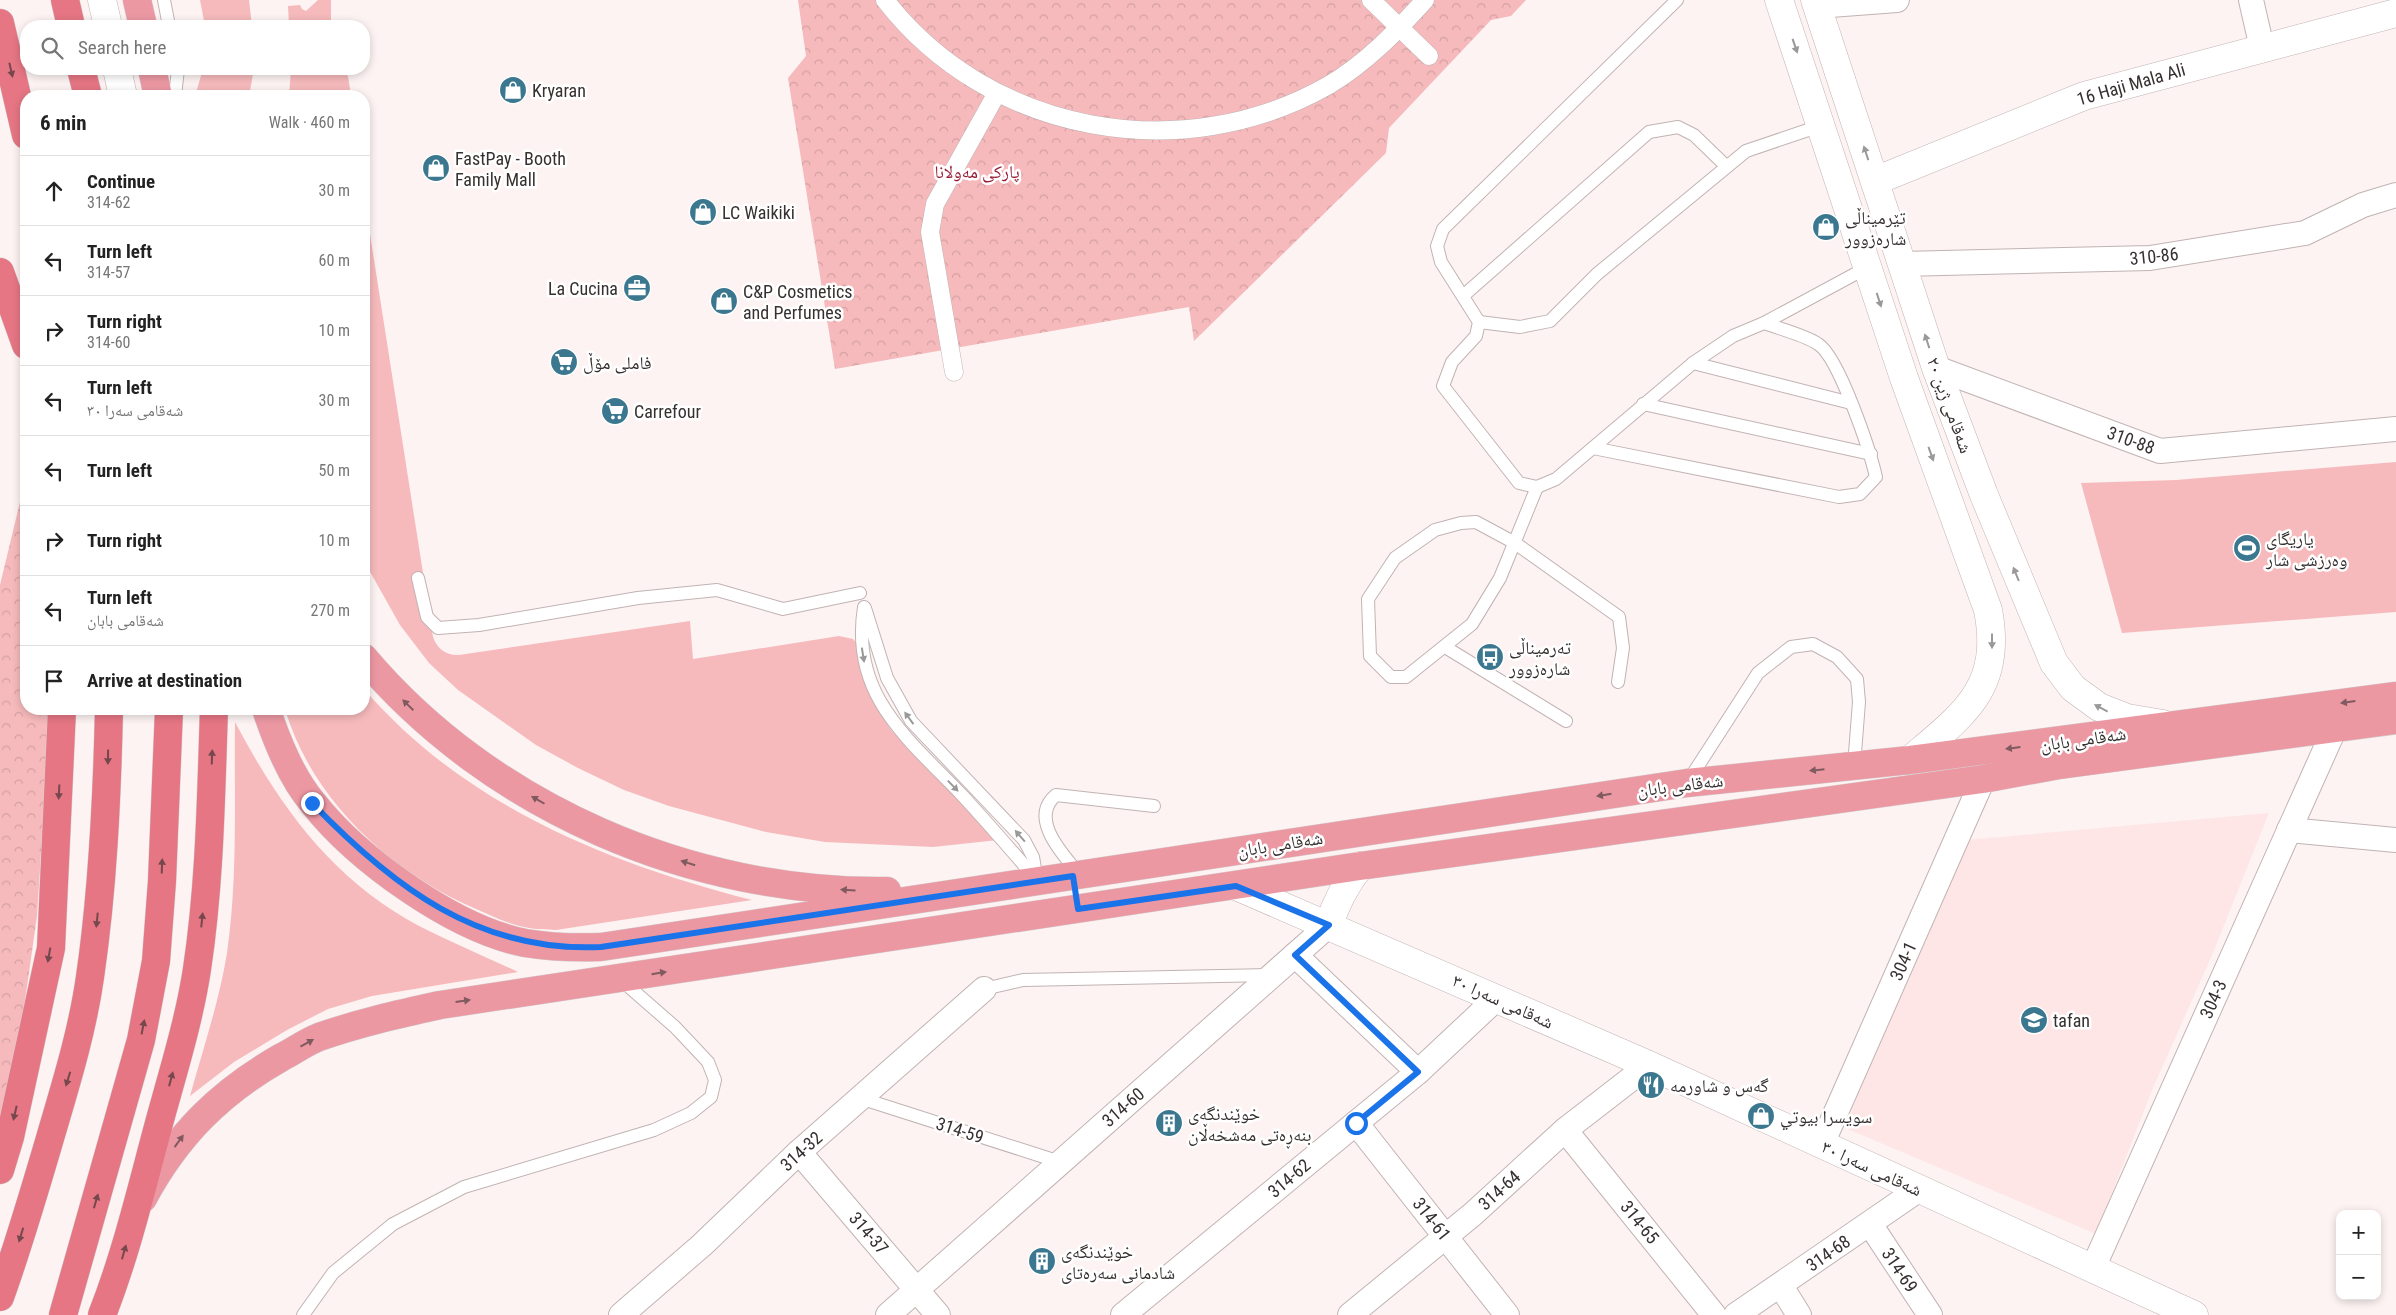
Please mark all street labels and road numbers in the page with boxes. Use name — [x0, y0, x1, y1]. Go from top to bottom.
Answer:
street label: 16 Haji Mala Ali — [2074, 59, 2188, 109]
street label: 310-86 — [2129, 243, 2179, 269]
street label: شەقامی ژین ٢٠ — [1922, 354, 1977, 456]
street label: 310-88 — [2104, 422, 2158, 458]
street label: شەقامی بابان — [2039, 723, 2127, 756]
street label: شەقامی بابان — [1636, 769, 1724, 802]
street label: شەقامی بابان — [1236, 827, 1324, 862]
street label: 304-1 — [1885, 938, 1921, 984]
street label: شەقامی سەرا ٣٠ — [1449, 969, 1557, 1034]
street label: 304-3 — [2195, 976, 2231, 1022]
street label: 314-60 — [1098, 1083, 1148, 1131]
street label: 314-59 — [933, 1112, 987, 1148]
street label: 314-32 — [776, 1127, 826, 1175]
street label: شەقامی سەرا ٣٠ — [1818, 1136, 1926, 1201]
street label: 314-62 — [1264, 1154, 1315, 1202]
street label: 314-64 — [1474, 1166, 1524, 1214]
street label: 314-61 — [1409, 1193, 1455, 1245]
street label: 314-65 — [1616, 1196, 1664, 1248]
street label: 314-37 — [845, 1208, 893, 1258]
street label: 314-68 — [1802, 1230, 1854, 1276]
street label: 314-69 — [1878, 1244, 1922, 1296]

